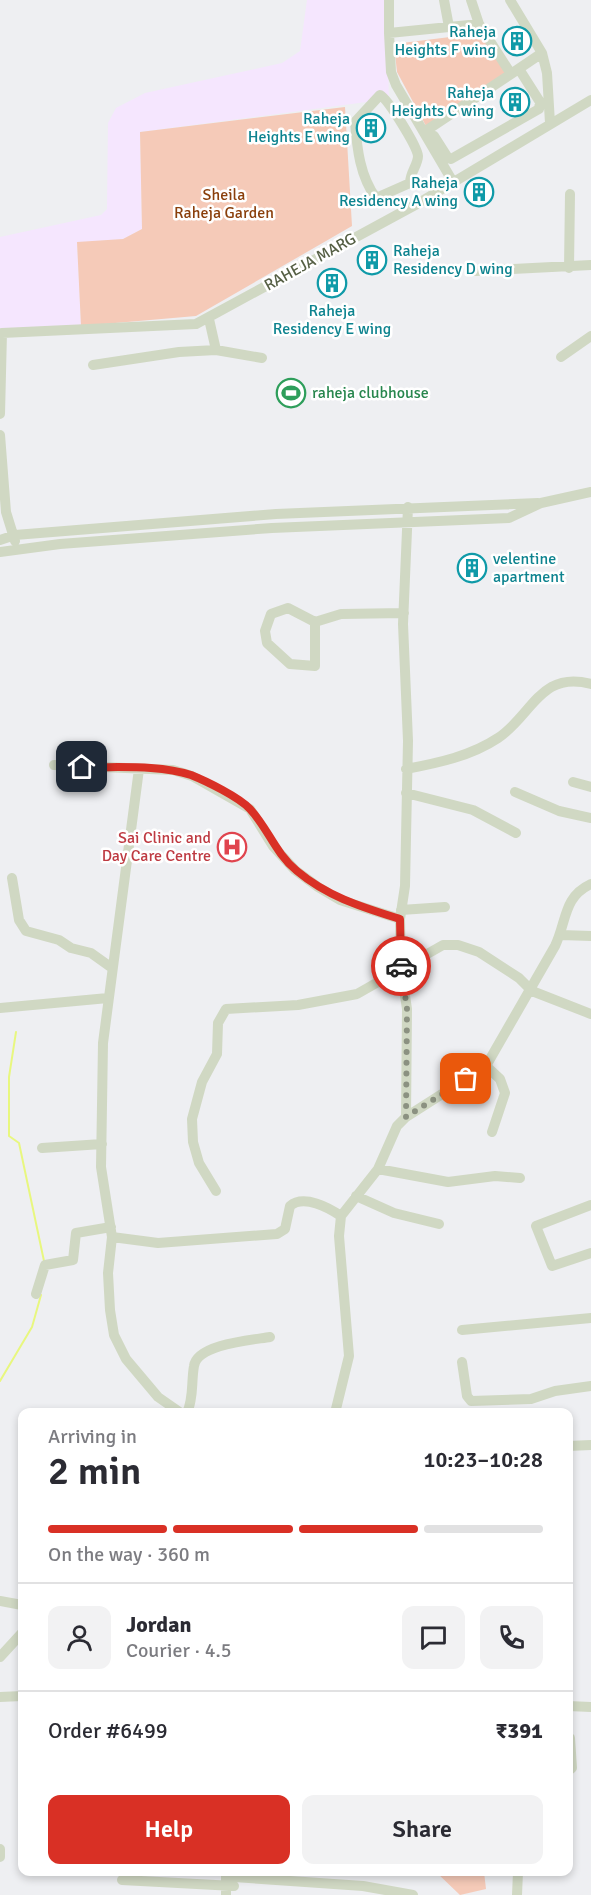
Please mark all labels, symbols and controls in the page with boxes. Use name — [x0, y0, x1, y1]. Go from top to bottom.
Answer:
place label: Raheja Heights F wing — [394, 22, 496, 60]
building icon: Raheja Heights F wing — [501, 25, 533, 57]
place label: Raheja Heights C wing — [391, 83, 494, 121]
building icon: Raheja Heights C wing — [499, 86, 531, 118]
place label: Raheja Heights E wing — [248, 109, 350, 147]
building icon: Raheja Heights E wing — [355, 112, 387, 144]
place label: Raheja Residency A wing — [339, 173, 458, 211]
building icon: Raheja Residency A wing — [463, 176, 495, 208]
park label: Sheila Raheja Garden — [174, 185, 274, 223]
street label: RAHEJA MARG — [261, 229, 359, 295]
place label: Raheja Residency D wing — [393, 241, 513, 279]
building icon: Raheja Residency D wing — [356, 244, 388, 276]
building icon: Raheja Residency E wing — [316, 267, 348, 299]
place label: Raheja Residency E wing — [273, 301, 391, 339]
sports icon: raheja clubhouse — [275, 377, 307, 409]
place label: raheja clubhouse — [312, 383, 429, 403]
place label: velentine apartment — [493, 549, 565, 587]
building icon: velentine apartment — [456, 552, 488, 584]
pin — [56, 741, 107, 792]
icon: home — [65, 750, 98, 783]
place label: Sai Clinic and Day Care Centre — [102, 828, 211, 866]
hospital icon: Sai Clinic and Day Care Centre — [216, 831, 248, 863]
courier — [371, 936, 431, 996]
icon: car — [385, 950, 418, 983]
pin — [440, 1053, 491, 1104]
icon: bag — [449, 1062, 482, 1095]
text: Arriving in — [48, 1424, 137, 1449]
text: 10:23–10:28 — [424, 1446, 543, 1473]
text: 2 min — [48, 1447, 141, 1495]
text: On the way · 360 m — [48, 1542, 210, 1567]
button: person — [48, 1606, 111, 1669]
button: chat — [402, 1606, 465, 1669]
button: phone — [480, 1606, 543, 1669]
text: Jordan — [126, 1611, 192, 1638]
text: Courier · 4.5 — [126, 1638, 232, 1663]
text: Order #6499 — [48, 1717, 168, 1744]
text: ₹391 — [495, 1717, 543, 1744]
button: Help — [48, 1795, 290, 1864]
button: Share — [302, 1795, 543, 1864]

